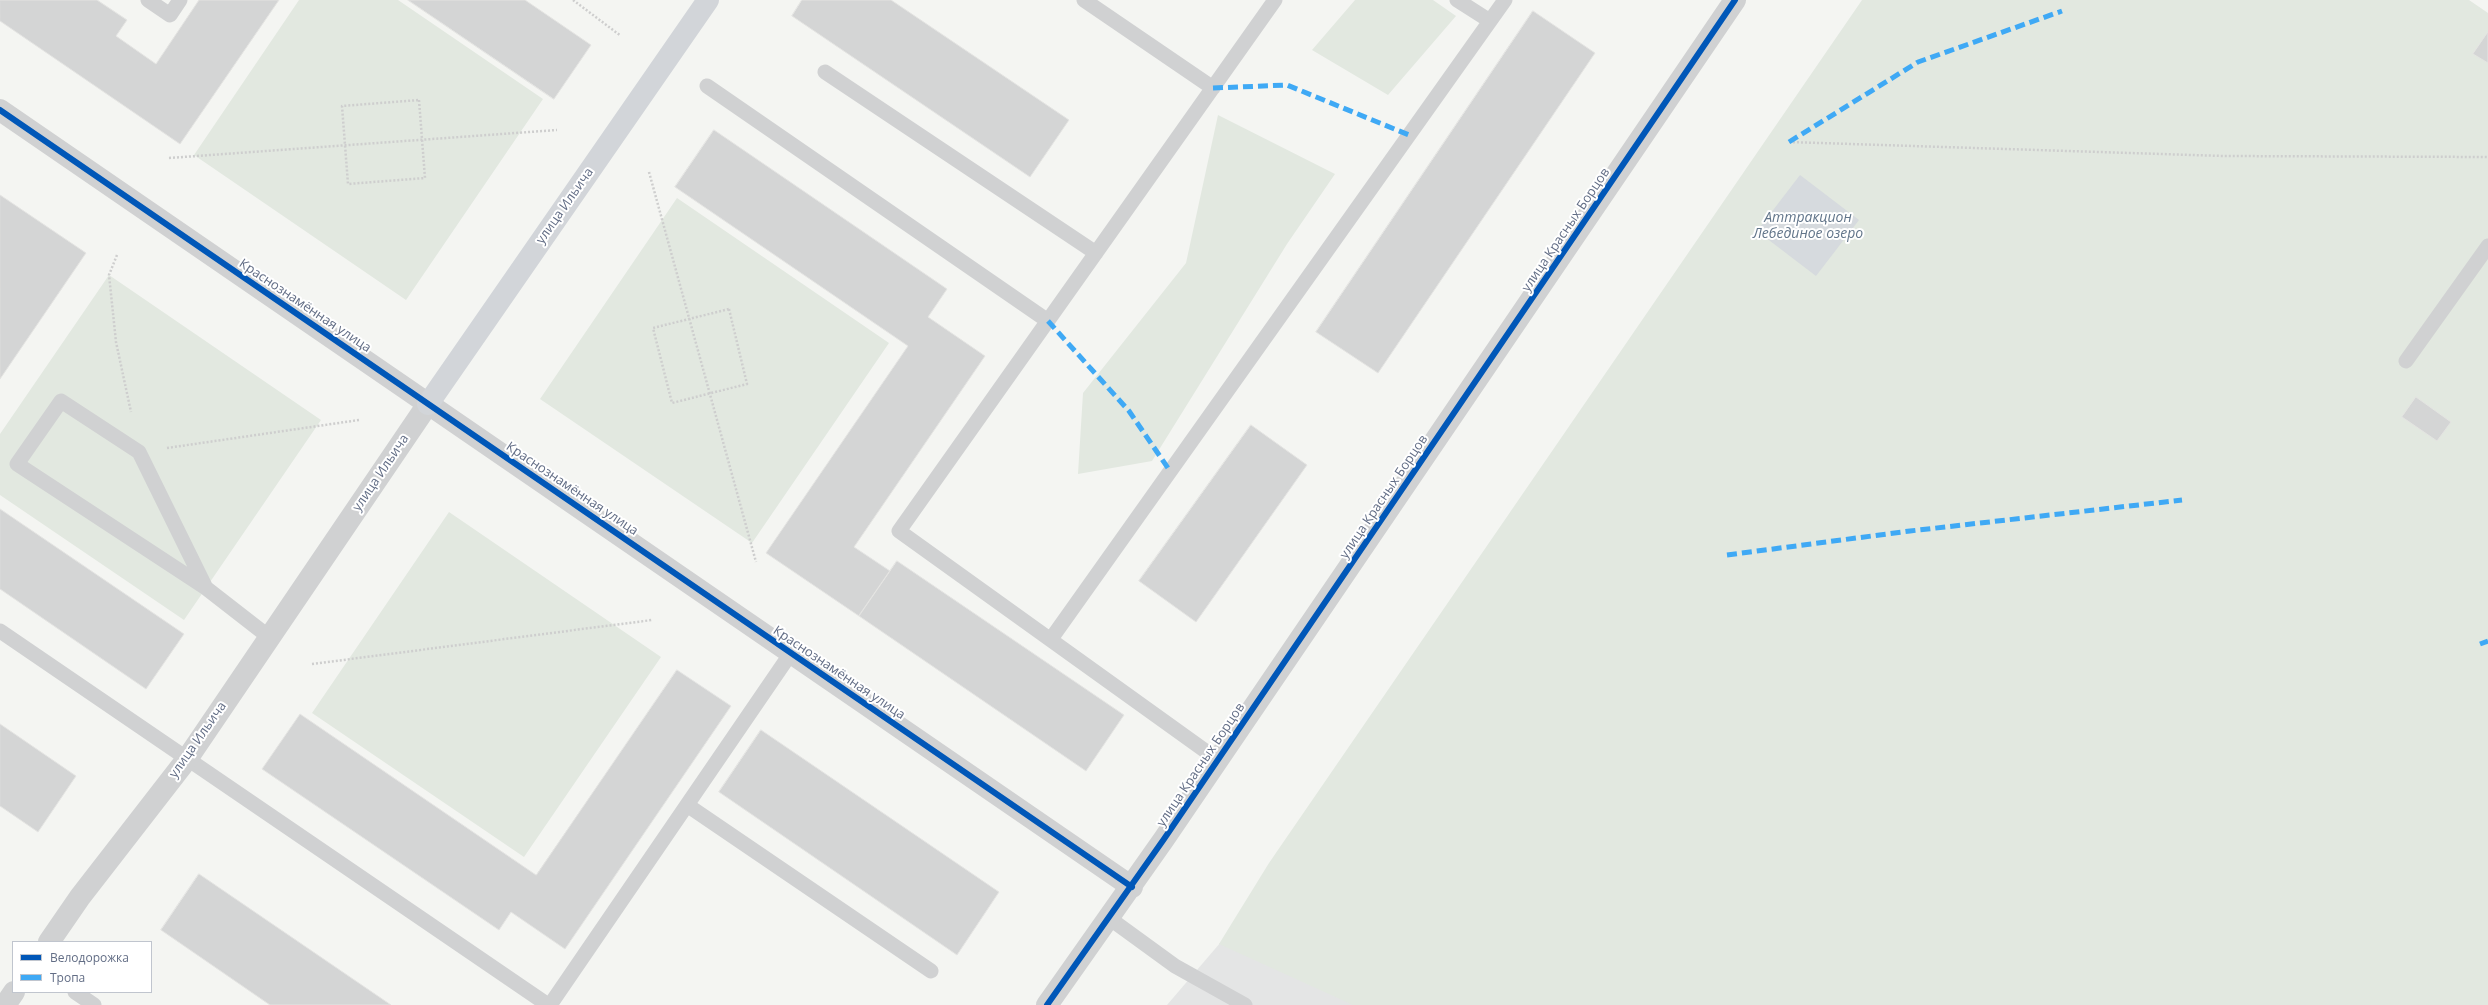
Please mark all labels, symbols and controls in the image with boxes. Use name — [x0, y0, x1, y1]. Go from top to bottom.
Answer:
street label: улица Ильича — [533, 165, 597, 247]
street label: улица Красных Борцов — [1519, 165, 1613, 295]
water label: Аттракцион Лебединое озеро — [1753, 210, 1863, 242]
street label: Краснознамённая улица — [236, 256, 374, 356]
street label: улица Ильича — [350, 432, 412, 514]
street label: улица Красных Борцов — [1337, 432, 1431, 562]
street label: Краснознамённая улица — [503, 439, 641, 539]
street label: Краснознамённая улица — [770, 623, 908, 723]
street label: улица Ильича — [166, 699, 230, 781]
street label: улица Красных Борцов — [1154, 700, 1248, 830]
legend — [12, 941, 152, 993]
text: Велодорожка — [50, 949, 129, 966]
text: Тропа — [50, 969, 85, 986]

